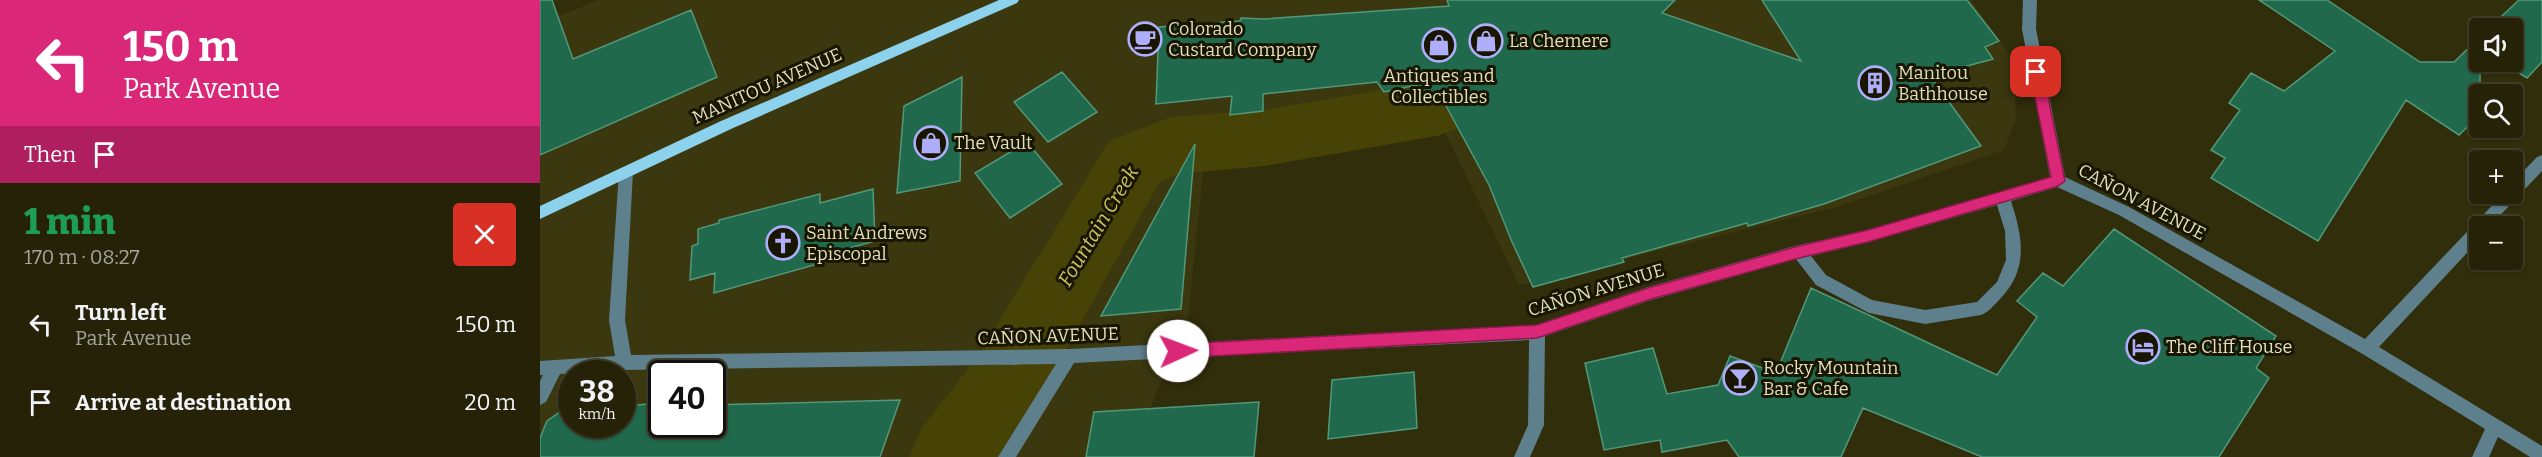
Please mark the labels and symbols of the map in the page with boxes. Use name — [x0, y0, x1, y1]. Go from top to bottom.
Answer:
place label: Colorado Custard Company — [1168, 18, 1317, 61]
cafe icon: Colorado Custard Company — [1127, 21, 1163, 57]
shop icon: La Chemere — [1468, 23, 1504, 59]
shop icon: Antiques and Collectibles — [1421, 27, 1457, 63]
place label: La Chemere — [1509, 30, 1609, 52]
street label: MANITOU AVENUE — [689, 43, 845, 129]
pin — [2010, 46, 2061, 97]
place label: Manitou Bathhouse — [1898, 62, 1988, 105]
place label: Antiques and Collectibles — [1383, 65, 1495, 108]
building icon: Manitou Bathhouse — [1857, 65, 1893, 101]
shop icon: The Vault — [913, 125, 949, 161]
place label: The Vault — [954, 132, 1033, 154]
street label: CAÑON AVENUE — [2074, 159, 2210, 245]
water label: Fountain Creek — [1053, 161, 1143, 291]
place label: Saint Andrews Episcopal — [806, 222, 927, 265]
church icon: Saint Andrews Episcopal — [765, 225, 801, 261]
street label: CAÑON AVENUE — [1525, 259, 1667, 321]
position arrow — [1146, 319, 1210, 383]
street label: CAÑON AVENUE — [977, 323, 1119, 349]
hotel icon: The Cliff House — [2125, 329, 2161, 365]
place label: The Cliff House — [2166, 336, 2292, 358]
place label: Rocky Mountain Bar & Cafe — [1763, 357, 1899, 400]
speed limit sign: 40 — [648, 360, 726, 438]
bar icon: Rocky Mountain Bar & Cafe — [1722, 360, 1758, 396]

